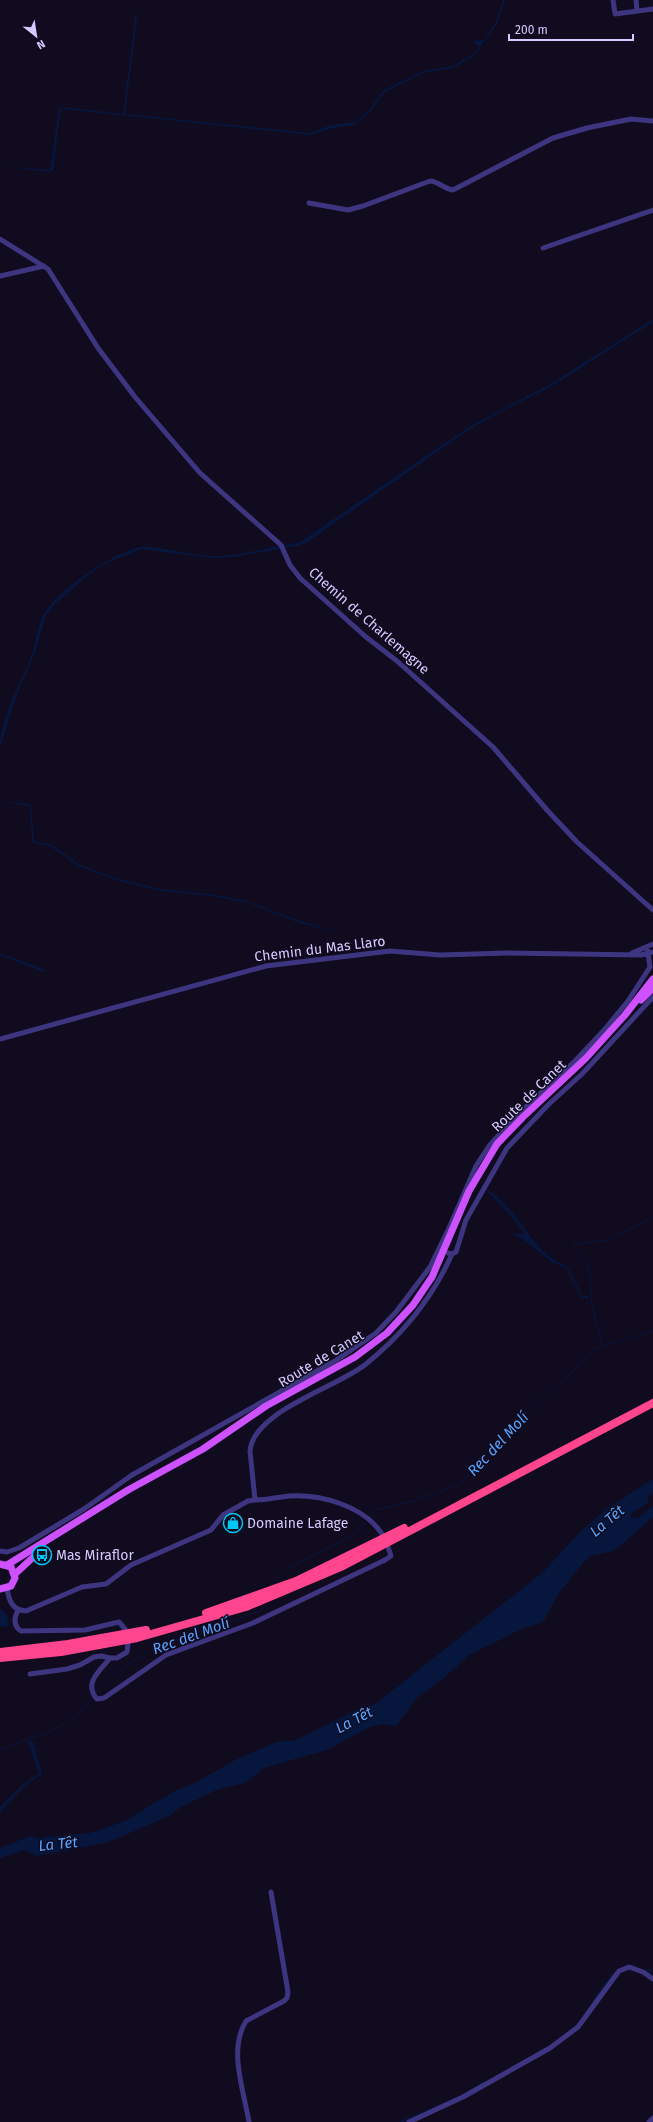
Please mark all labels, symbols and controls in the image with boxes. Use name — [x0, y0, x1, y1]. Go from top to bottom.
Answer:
north arrow — [16, 16, 56, 56]
scale bar — [509, 16, 633, 42]
text: 200 m — [515, 23, 548, 37]
text: N — [34, 37, 47, 52]
street label: Chemin de Charlemagne — [305, 564, 433, 678]
street label: Chemin du Mas Llaro — [254, 933, 386, 965]
street label: Route de Canet — [488, 1056, 570, 1136]
street label: Route de Canet — [275, 1326, 368, 1391]
water label: Rec del Molí — [464, 1408, 533, 1480]
water label: La Têt — [586, 1501, 628, 1541]
shop icon: Domaine Lafage — [222, 1512, 244, 1534]
place label: Domaine Lafage — [247, 1515, 348, 1532]
bus stop icon: Mas Miraflor — [31, 1544, 53, 1566]
place label: Mas Miraflor — [56, 1547, 134, 1564]
water label: Rec del Molí — [150, 1613, 233, 1658]
water label: La Têt — [332, 1703, 376, 1737]
water label: La Têt — [37, 1833, 79, 1855]

